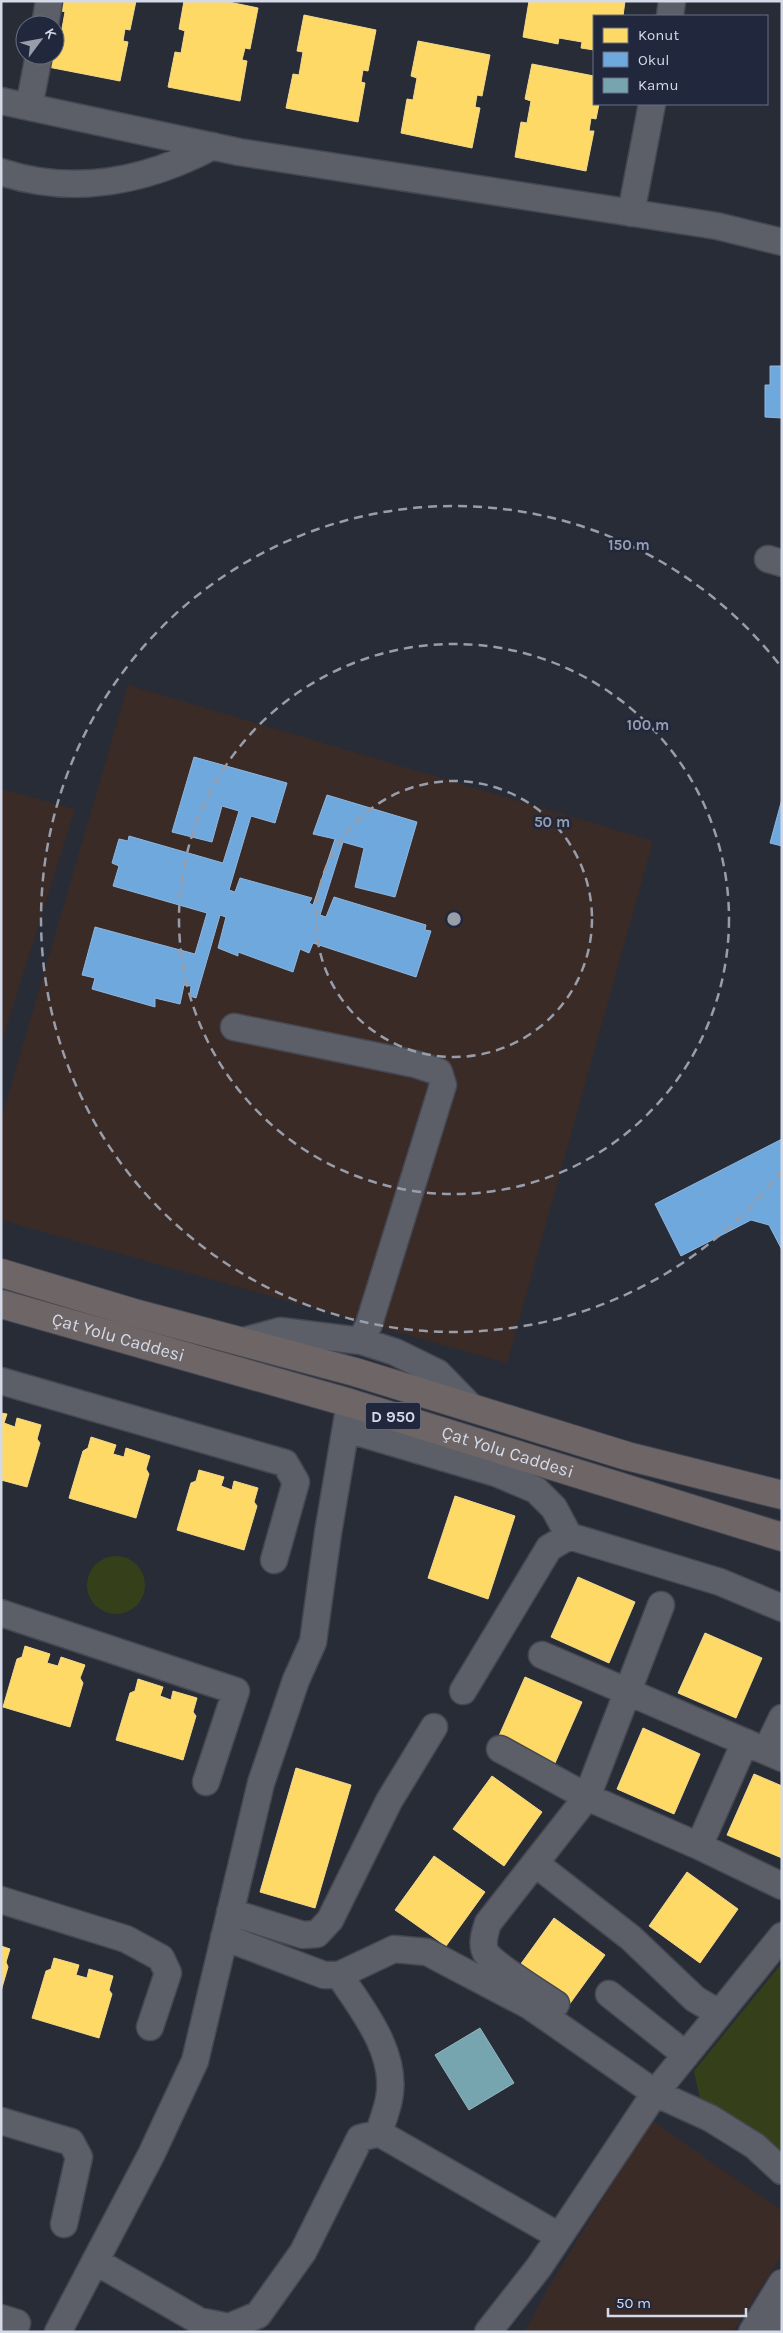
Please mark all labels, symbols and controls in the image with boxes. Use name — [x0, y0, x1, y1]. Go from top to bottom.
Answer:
north arrow — [15, 15, 65, 65]
legend — [593, 15, 768, 105]
text: K — [41, 25, 61, 42]
text: Konut — [638, 26, 679, 44]
text: Okul — [638, 51, 669, 69]
text: Kamu — [638, 76, 679, 94]
text: 150 m — [608, 536, 650, 554]
text: 100 m — [627, 716, 669, 734]
text: 50 m — [534, 813, 570, 831]
centre of rings — [445, 910, 463, 928]
street label: Çat Yolu Caddesi — [49, 1308, 187, 1367]
road number: D 950 — [366, 1402, 420, 1430]
street label: Çat Yolu Caddesi — [439, 1421, 577, 1483]
scale bar — [608, 2286, 746, 2318]
text: 50 m — [616, 2294, 651, 2312]

